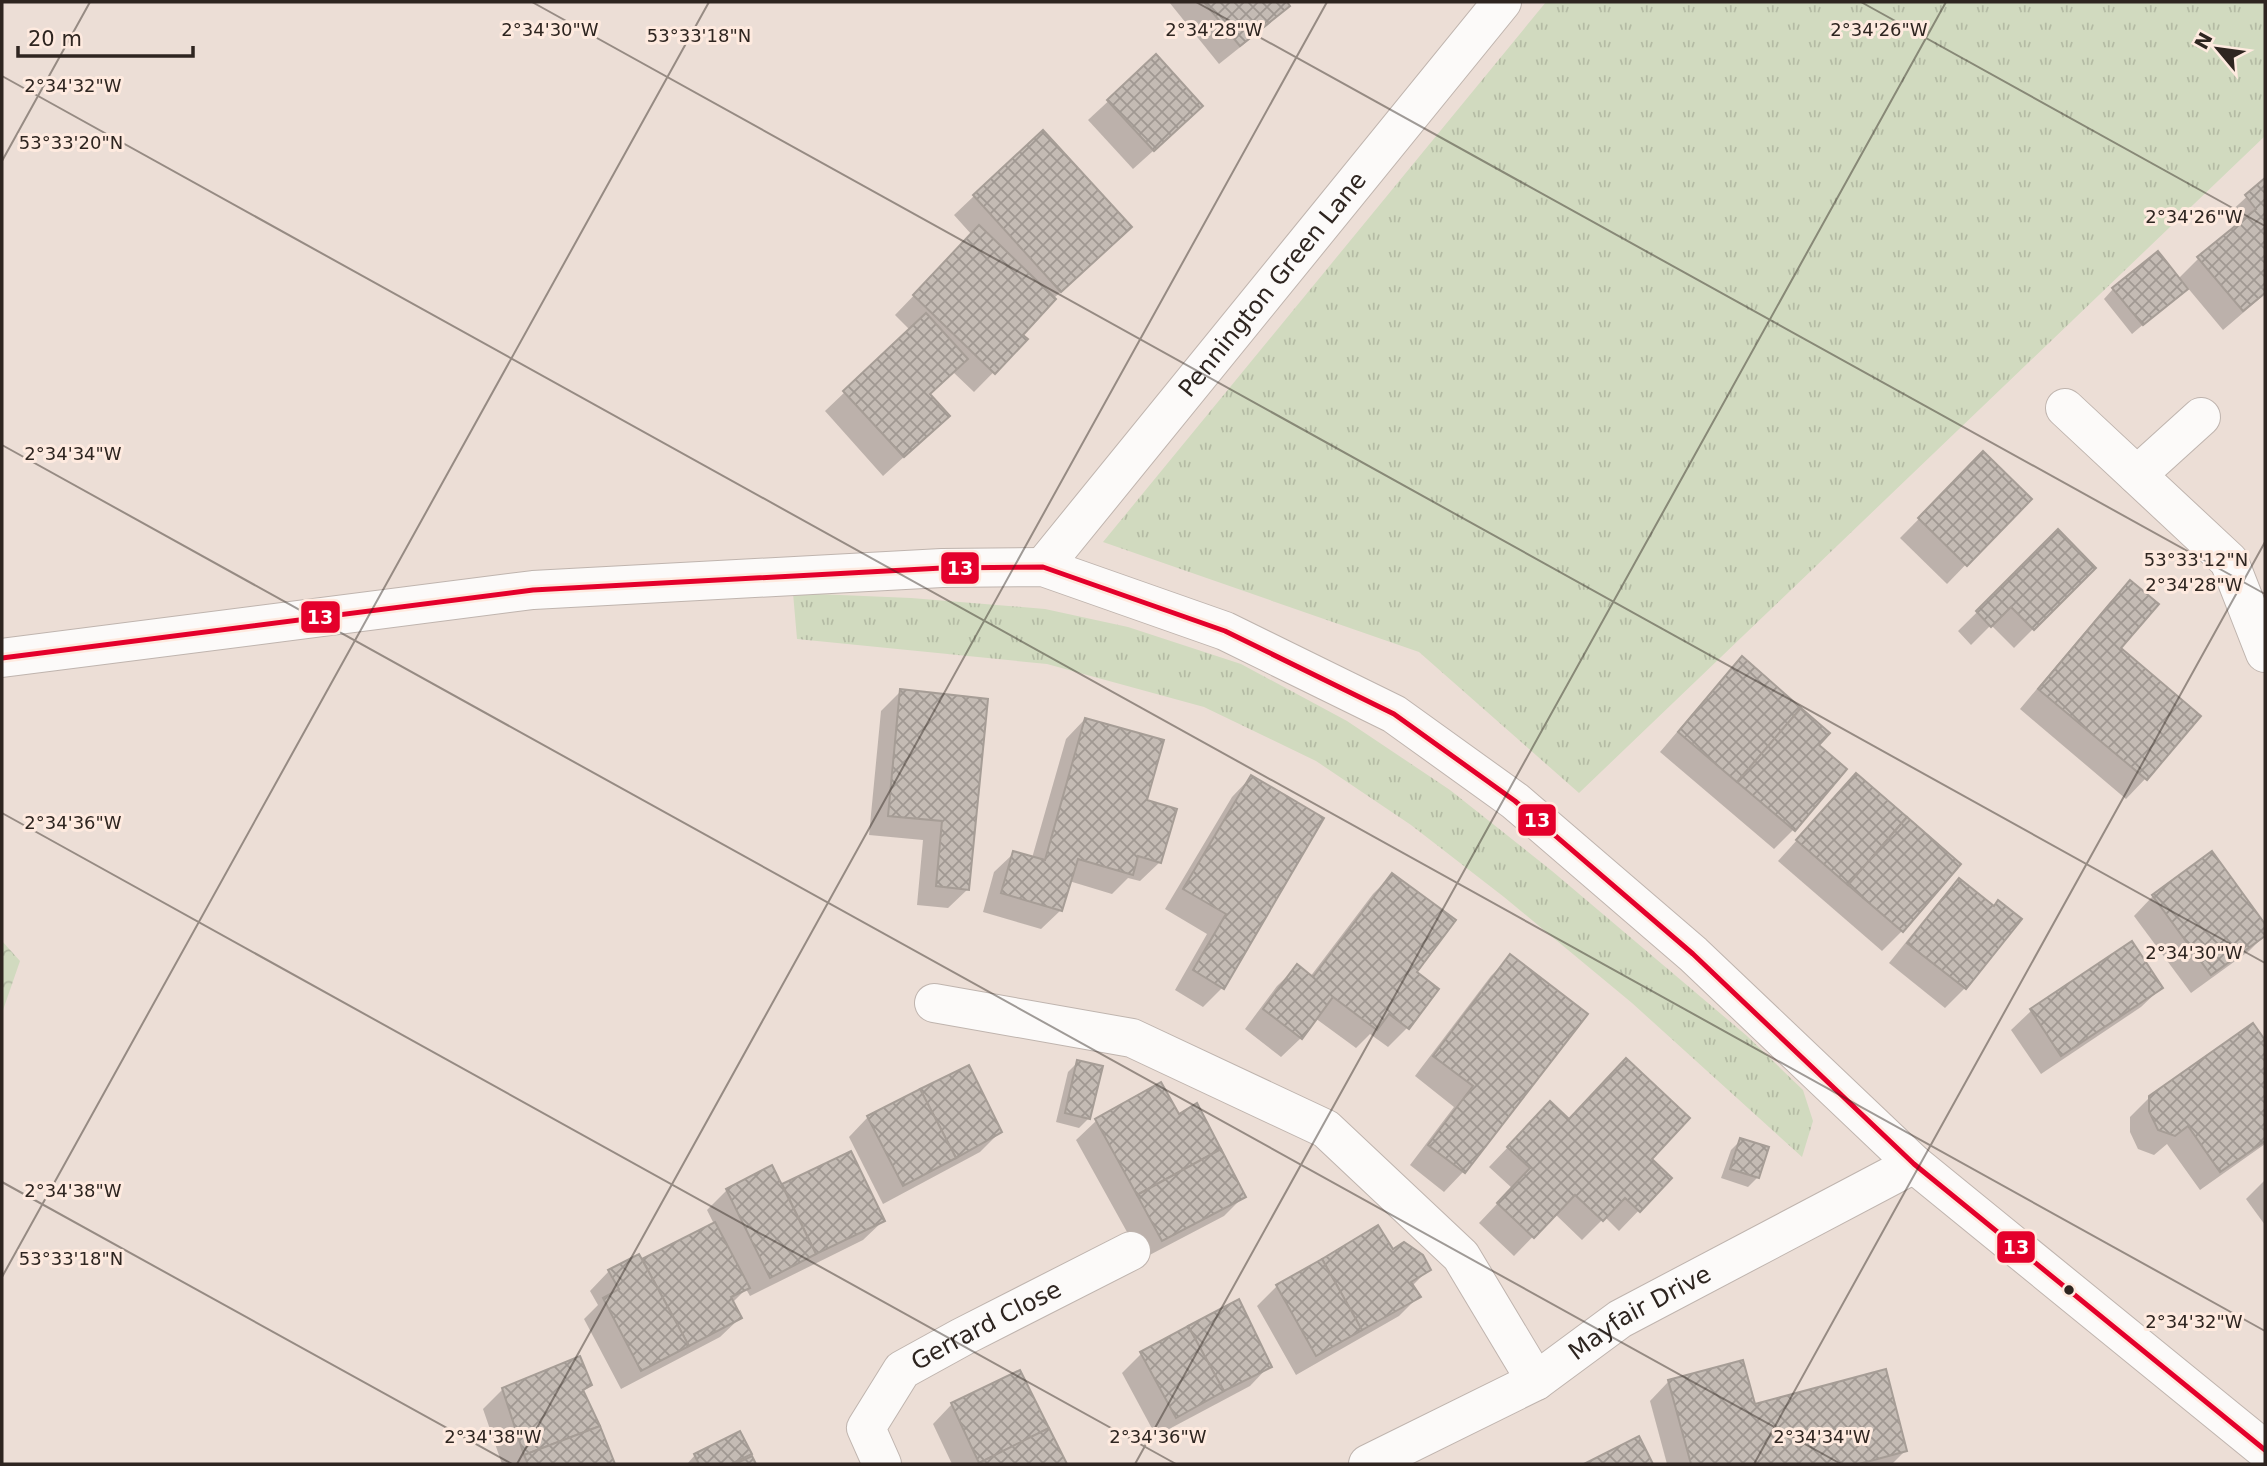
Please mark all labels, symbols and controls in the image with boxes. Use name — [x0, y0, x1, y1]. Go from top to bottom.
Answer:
scale bar — [18, 14, 192, 58]
north arrow — [2183, 14, 2253, 84]
text: 2°34'30"W — [501, 19, 599, 40]
text: 2°34'28"W — [1165, 19, 1263, 40]
text: 2°34'26"W — [1830, 19, 1928, 40]
text: 53°33'18"N — [647, 25, 751, 46]
text: 20 m — [28, 27, 82, 51]
text: N — [2190, 28, 2217, 53]
text: 2°34'32"W — [24, 75, 122, 96]
text: 53°33'20"N — [19, 132, 123, 153]
street label: Pennington Green Lane — [1173, 166, 1372, 402]
text: 2°34'26"W — [2145, 206, 2243, 227]
text: 2°34'34"W — [24, 443, 122, 464]
text: 53°33'12"N — [2144, 549, 2248, 570]
line badge: 13 — [940, 551, 980, 585]
text: 13 — [947, 557, 973, 579]
text: 2°34'28"W — [2145, 574, 2243, 595]
line badge: 13 — [300, 600, 341, 634]
text: 13 — [307, 606, 333, 628]
line badge: 13 — [1517, 803, 1557, 837]
text: 13 — [1524, 809, 1550, 831]
text: 2°34'36"W — [24, 812, 122, 833]
text: 2°34'30"W — [2145, 942, 2243, 963]
text: 2°34'38"W — [24, 1180, 122, 1201]
line badge: 13 — [1996, 1230, 2036, 1264]
text: 13 — [2003, 1236, 2029, 1258]
text: 53°33'18"N — [19, 1248, 123, 1269]
street label: Mayfair Drive — [1563, 1260, 1716, 1366]
street label: Gerrard Close — [906, 1275, 1066, 1376]
unlabelled marker — [2062, 1283, 2076, 1297]
text: 2°34'32"W — [2145, 1311, 2243, 1332]
text: 2°34'38"W — [444, 1426, 542, 1447]
text: 2°34'36"W — [1109, 1426, 1207, 1447]
text: 2°34'34"W — [1773, 1426, 1871, 1447]

